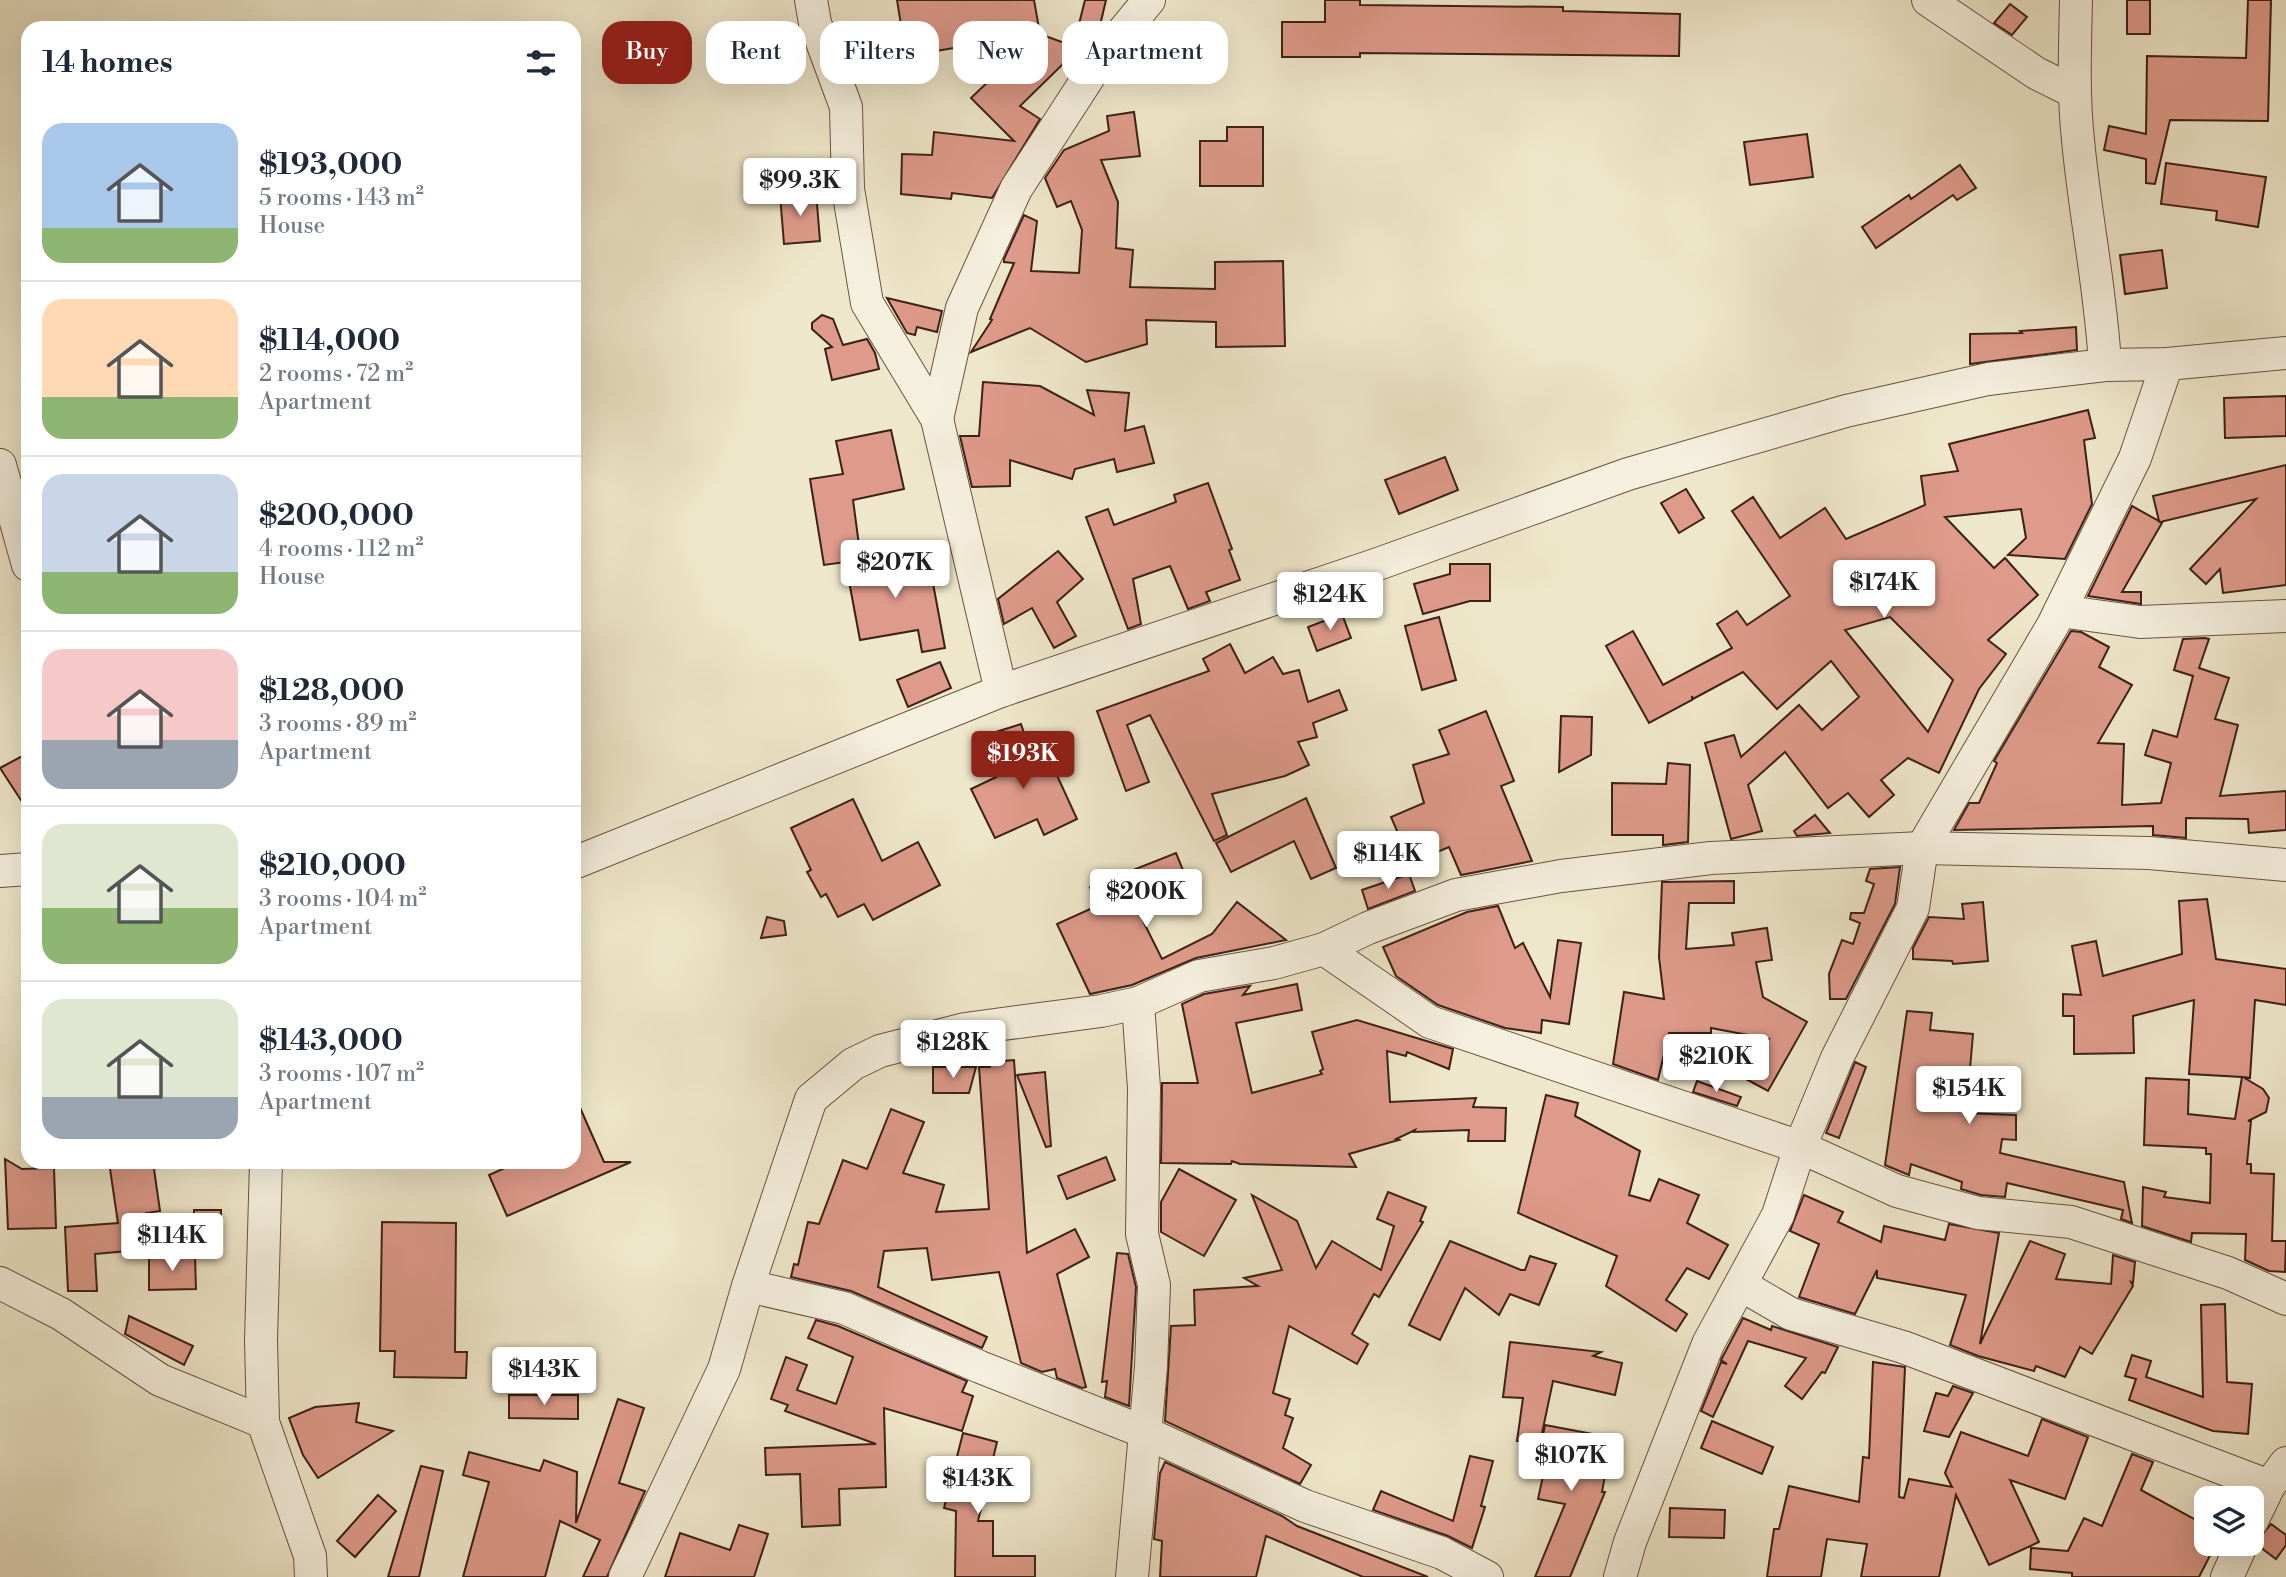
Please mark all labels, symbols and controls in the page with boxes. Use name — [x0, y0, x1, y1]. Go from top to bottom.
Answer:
chip: Buy — [602, 21, 692, 84]
chip: Rent — [706, 21, 806, 84]
chip: Filters — [820, 21, 939, 84]
chip: New — [953, 21, 1048, 84]
chip: Apartment — [1062, 21, 1228, 84]
text: 14 homes — [42, 44, 173, 82]
icon: filters — [522, 44, 560, 82]
text: $193,000 — [259, 146, 402, 184]
icon: home — [98, 151, 182, 235]
pin: $99.3K — [743, 158, 857, 218]
text: $99.3K — [759, 167, 841, 195]
text: 5 rooms · 143 m² — [259, 184, 424, 212]
text: House — [259, 212, 325, 240]
text: $114,000 — [259, 322, 400, 360]
icon: home — [98, 327, 182, 411]
text: 2 rooms · 72 m² — [259, 360, 413, 388]
text: Apartment — [259, 388, 372, 416]
text: $200,000 — [259, 497, 414, 535]
icon: home — [98, 502, 182, 586]
text: 4 rooms · 112 m² — [259, 535, 424, 563]
pin: $207K — [846, 540, 944, 600]
text: $207K — [857, 549, 933, 577]
pin: $174K — [1835, 560, 1933, 620]
text: House — [259, 563, 325, 591]
text: $174K — [1849, 569, 1919, 597]
pin: $124K — [1281, 572, 1379, 632]
text: $124K — [1293, 581, 1367, 609]
text: $128,000 — [259, 672, 404, 710]
icon: home — [98, 677, 182, 761]
text: 3 rooms · 89 m² — [259, 710, 416, 738]
pin: $193K — [974, 732, 1072, 791]
text: Apartment — [259, 738, 372, 766]
text: $193K — [987, 740, 1059, 768]
pin: $114K — [1339, 832, 1437, 891]
text: $114K — [1353, 840, 1423, 868]
text: $210,000 — [259, 847, 406, 885]
icon: home — [98, 852, 182, 936]
pin: $200K — [1097, 870, 1195, 929]
text: $200K — [1106, 878, 1186, 906]
text: 3 rooms · 104 m² — [259, 885, 427, 913]
text: Apartment — [259, 913, 372, 941]
pin: $128K — [904, 1020, 1002, 1080]
text: $143,000 — [259, 1022, 403, 1060]
icon: home — [98, 1027, 182, 1111]
text: $128K — [917, 1029, 989, 1057]
pin: $210K — [1667, 1034, 1765, 1094]
text: $210K — [1679, 1043, 1753, 1071]
text: 3 rooms · 107 m² — [259, 1060, 424, 1088]
pin: $154K — [1920, 1066, 2018, 1126]
text: $154K — [1932, 1075, 2006, 1103]
text: Apartment — [259, 1088, 372, 1116]
pin: $114K — [123, 1214, 221, 1273]
text: $114K — [137, 1222, 207, 1250]
pin: $143K — [495, 1348, 593, 1407]
text: $143K — [508, 1356, 580, 1384]
pin: $107K — [1522, 1434, 1620, 1493]
text: $107K — [1535, 1442, 1607, 1470]
pin: $143K — [929, 1456, 1027, 1516]
text: $143K — [942, 1465, 1014, 1493]
map controls — [2194, 1486, 2264, 1556]
button: layers — [2194, 1486, 2264, 1556]

